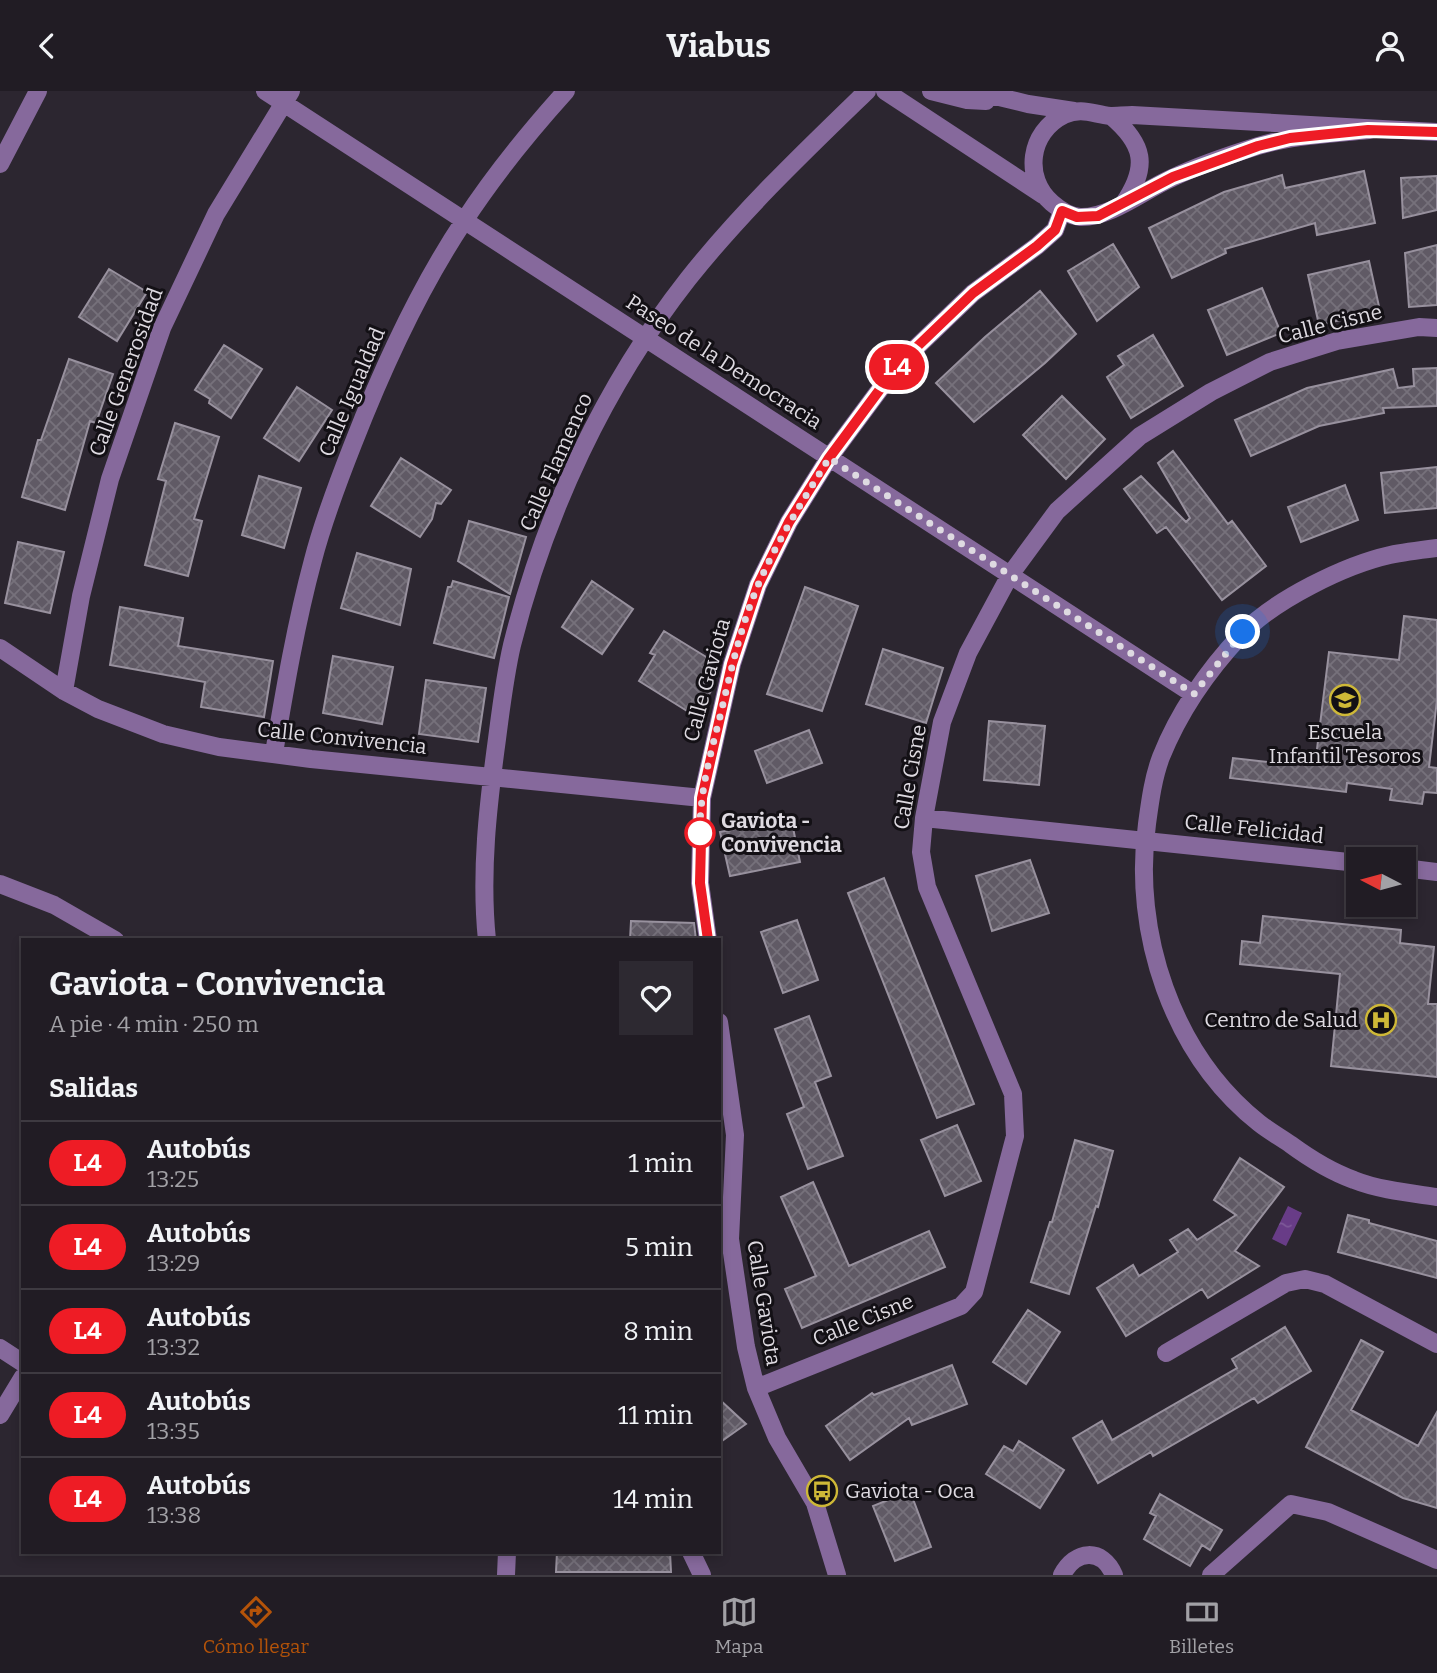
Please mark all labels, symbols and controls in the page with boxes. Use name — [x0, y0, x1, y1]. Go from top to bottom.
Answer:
icon: back — [28, 27, 66, 65]
text: Viabus — [666, 27, 771, 65]
icon: person — [1371, 27, 1409, 65]
street label: Calle Generosidad — [83, 284, 169, 460]
street label: Paseo de la Democracia — [621, 289, 827, 435]
street label: Calle Cisne — [1275, 299, 1385, 349]
street label: Calle Igualdad — [313, 323, 391, 461]
line badge: L4 — [866, 344, 928, 390]
text: L4 — [883, 353, 911, 381]
street label: Calle Flamenco — [514, 389, 598, 535]
your location — [1225, 614, 1260, 649]
street label: Calle Gaviota — [678, 615, 736, 745]
school or university icon: Escuela Infantil Tesoros — [1328, 683, 1362, 717]
street label: Calle Convivencia — [256, 716, 429, 760]
place label: Escuela Infantil Tesoros — [1269, 719, 1421, 769]
street label: Calle Cisne — [888, 722, 932, 832]
place label: Gaviota - Convivencia — [721, 808, 842, 858]
street label: Calle Felicidad — [1183, 809, 1325, 849]
marker: Gaviota - Convivencia — [685, 818, 715, 848]
north arrow — [1346, 847, 1416, 917]
map controls — [1346, 847, 1416, 917]
button: heart — [619, 961, 693, 1035]
text: Gaviota - Convivencia — [49, 964, 385, 1004]
hospital icon: Centro de Salud — [1364, 1003, 1398, 1037]
place label: Centro de Salud — [1204, 1007, 1358, 1033]
text: A pie · 4 min · 250 m — [49, 1010, 259, 1038]
text: Salidas — [49, 1073, 138, 1104]
text: Autobús — [147, 1134, 251, 1165]
text: 1 min — [628, 1148, 693, 1179]
text: L4 — [73, 1149, 102, 1177]
text: 13:25 — [147, 1165, 199, 1193]
text: Autobús — [147, 1218, 251, 1249]
text: 5 min — [625, 1232, 693, 1263]
text: L4 — [73, 1233, 102, 1261]
street label: Calle Gaviota — [741, 1238, 787, 1368]
text: 13:29 — [147, 1249, 200, 1277]
street label: Calle Cisne — [809, 1288, 917, 1352]
text: Autobús — [147, 1302, 251, 1333]
text: 8 min — [623, 1316, 693, 1347]
text: L4 — [73, 1317, 102, 1345]
text: 13:32 — [147, 1333, 200, 1361]
text: Autobús — [147, 1386, 251, 1417]
text: 11 min — [618, 1400, 693, 1431]
text: L4 — [73, 1401, 102, 1429]
text: 13:35 — [147, 1417, 200, 1445]
text: Autobús — [147, 1470, 251, 1501]
bus stop icon: Gaviota - Oca — [805, 1474, 839, 1508]
place label: Gaviota - Oca — [845, 1478, 975, 1504]
text: 14 min — [613, 1484, 693, 1515]
text: L4 — [73, 1485, 102, 1513]
text: 13:38 — [147, 1501, 201, 1529]
tab: Cómo llegar — [203, 1593, 309, 1658]
tab: Mapa — [715, 1593, 763, 1658]
tab: Billetes — [1169, 1593, 1234, 1658]

